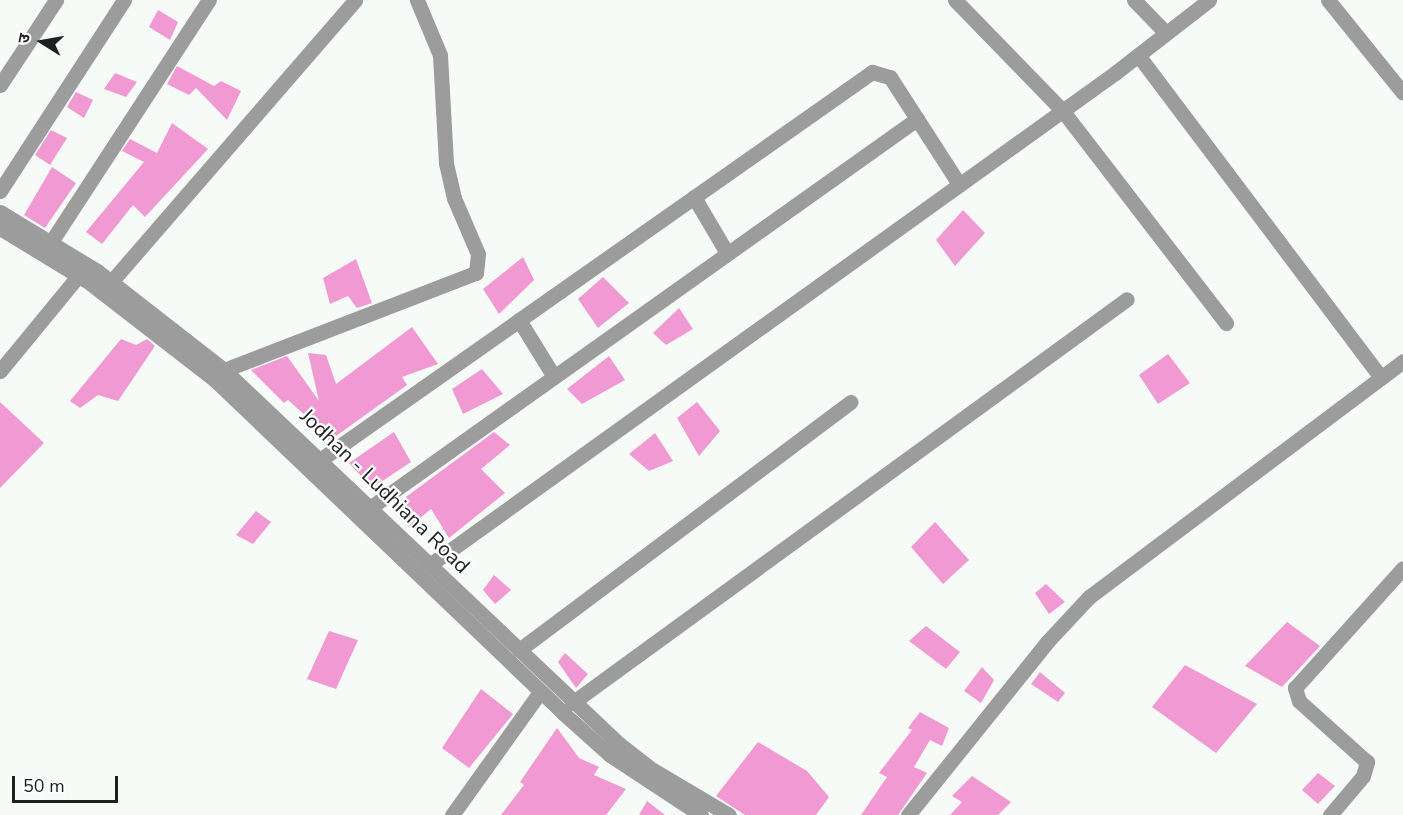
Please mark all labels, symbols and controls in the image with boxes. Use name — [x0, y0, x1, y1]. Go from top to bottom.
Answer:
north arrow — [12, 12, 72, 72]
text: उ — [13, 32, 36, 45]
street label: Jodhan - Ludhiana Road — [295, 403, 475, 579]
scale bar — [15, 764, 122, 802]
text: 50 m — [23, 774, 65, 798]

